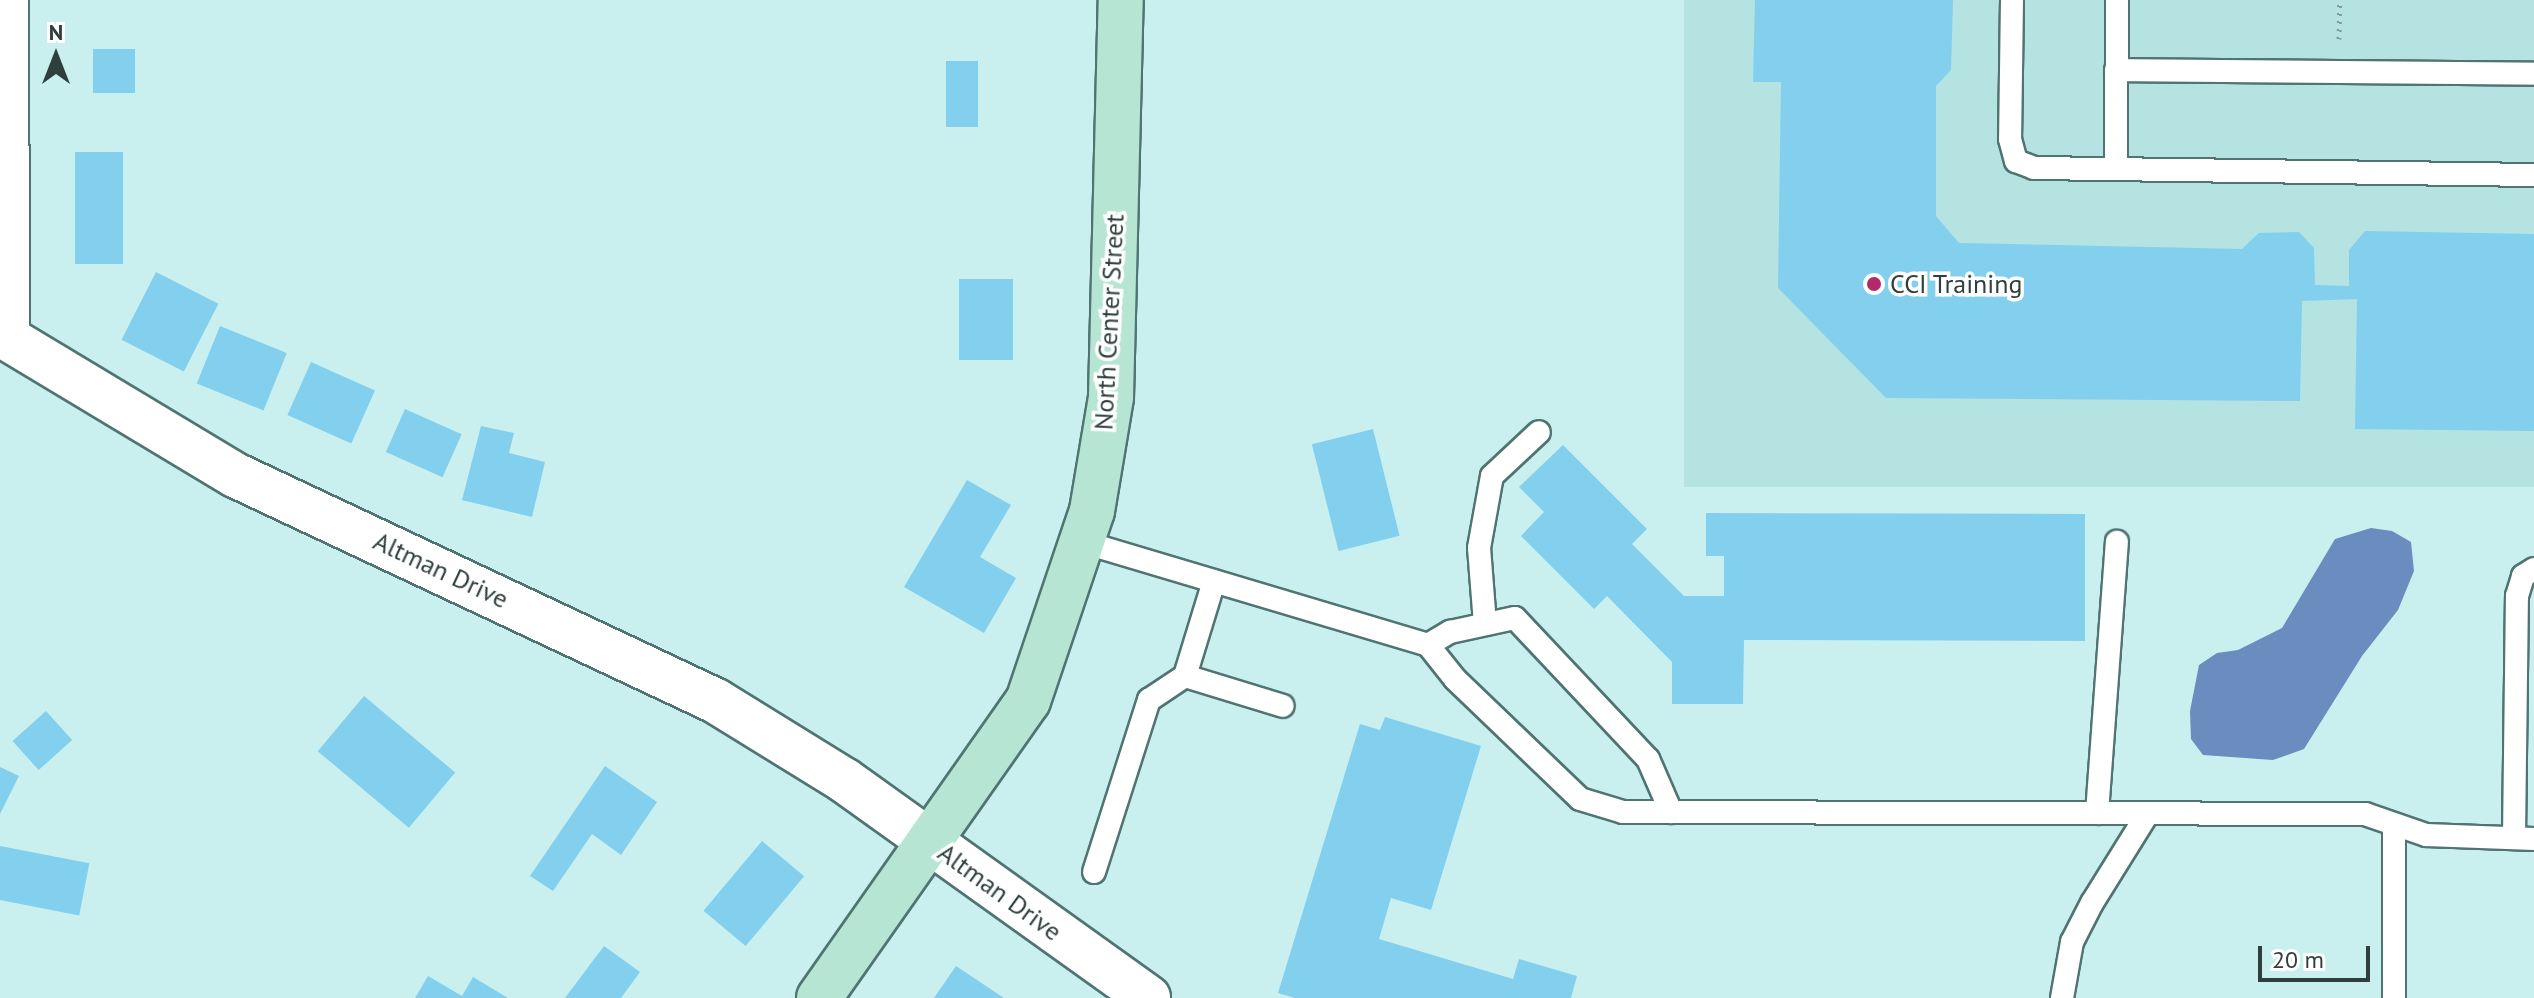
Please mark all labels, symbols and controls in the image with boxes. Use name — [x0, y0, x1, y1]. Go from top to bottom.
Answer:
north arrow — [16, 16, 96, 96]
text: N — [49, 18, 63, 46]
street label: North Center Street — [1088, 213, 1130, 431]
place label: CCI Training — [1890, 268, 2023, 300]
marker: CCI Training — [1865, 275, 1883, 293]
street label: Altman Drive — [369, 525, 513, 615]
street label: Altman Drive — [932, 837, 1068, 947]
scale bar — [2262, 930, 2374, 980]
text: 20 m — [2272, 944, 2324, 975]

